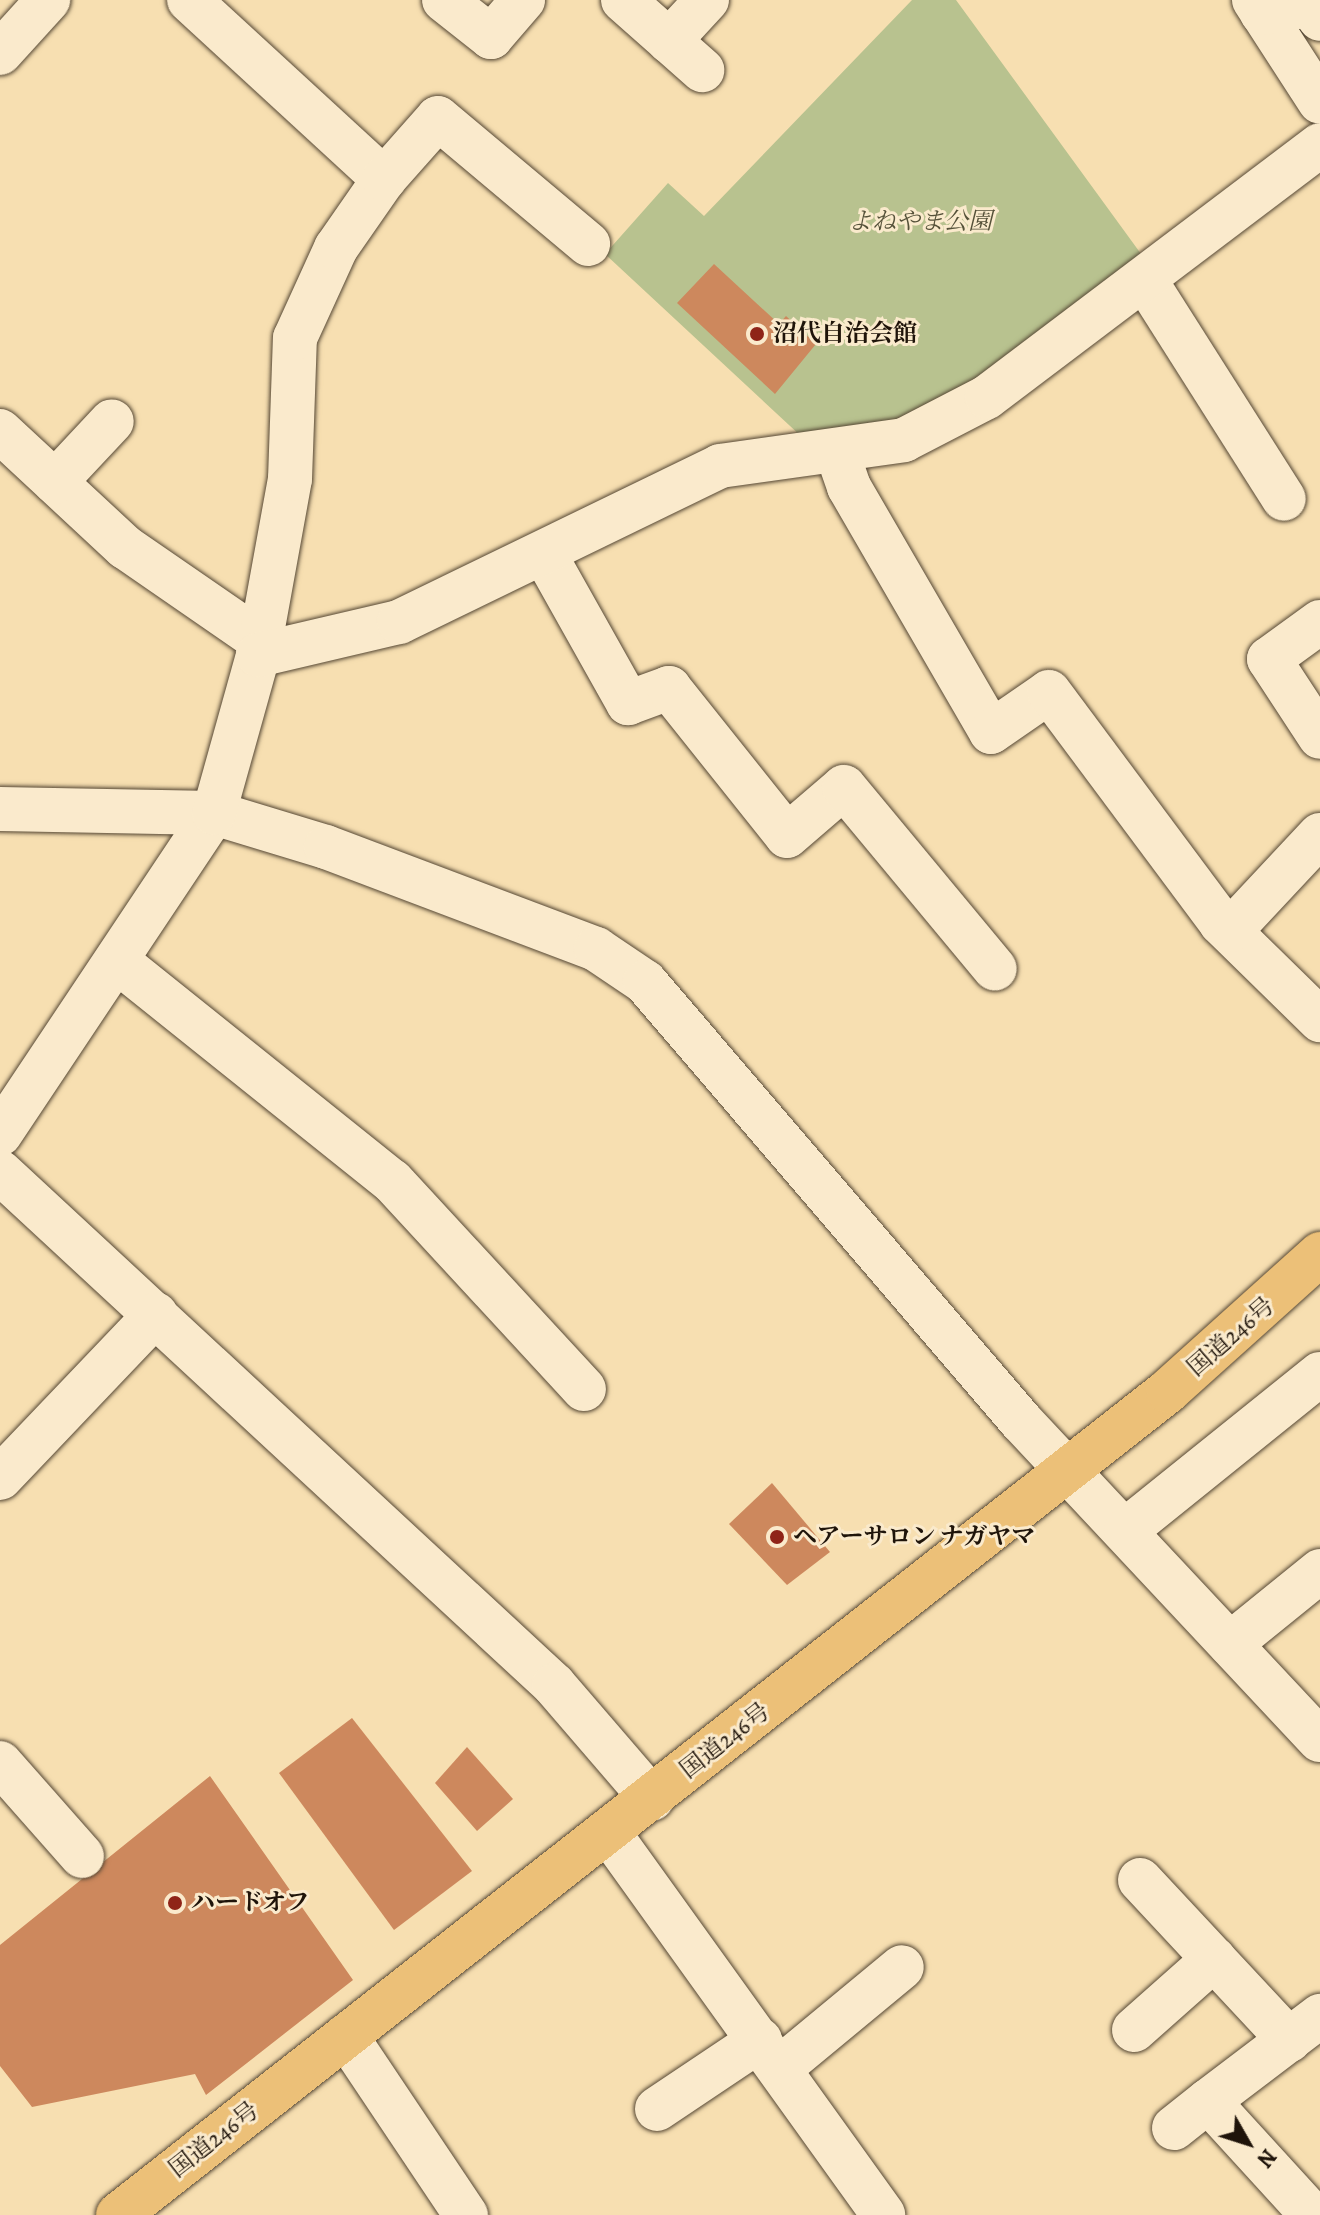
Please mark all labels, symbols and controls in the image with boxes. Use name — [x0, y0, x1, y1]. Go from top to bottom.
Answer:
park label: よねやま公園 — [848, 208, 992, 236]
place label: 沼代自治会館 — [773, 320, 917, 348]
marker: 沼代自治会館 — [748, 325, 766, 343]
street label: 国道246号 — [1182, 1292, 1280, 1382]
place label: ヘアーサロン ナガヤマ — [793, 1523, 1036, 1551]
marker: ヘアーサロン ナガヤマ — [768, 1528, 786, 1546]
street label: 国道246号 — [675, 1697, 775, 1785]
place label: ハードオフ — [191, 1889, 311, 1917]
marker: ハードオフ — [166, 1894, 184, 1912]
street label: 国道246号 — [164, 2096, 264, 2184]
north arrow — [1208, 2103, 1288, 2183]
text: N — [1250, 2142, 1283, 2174]

